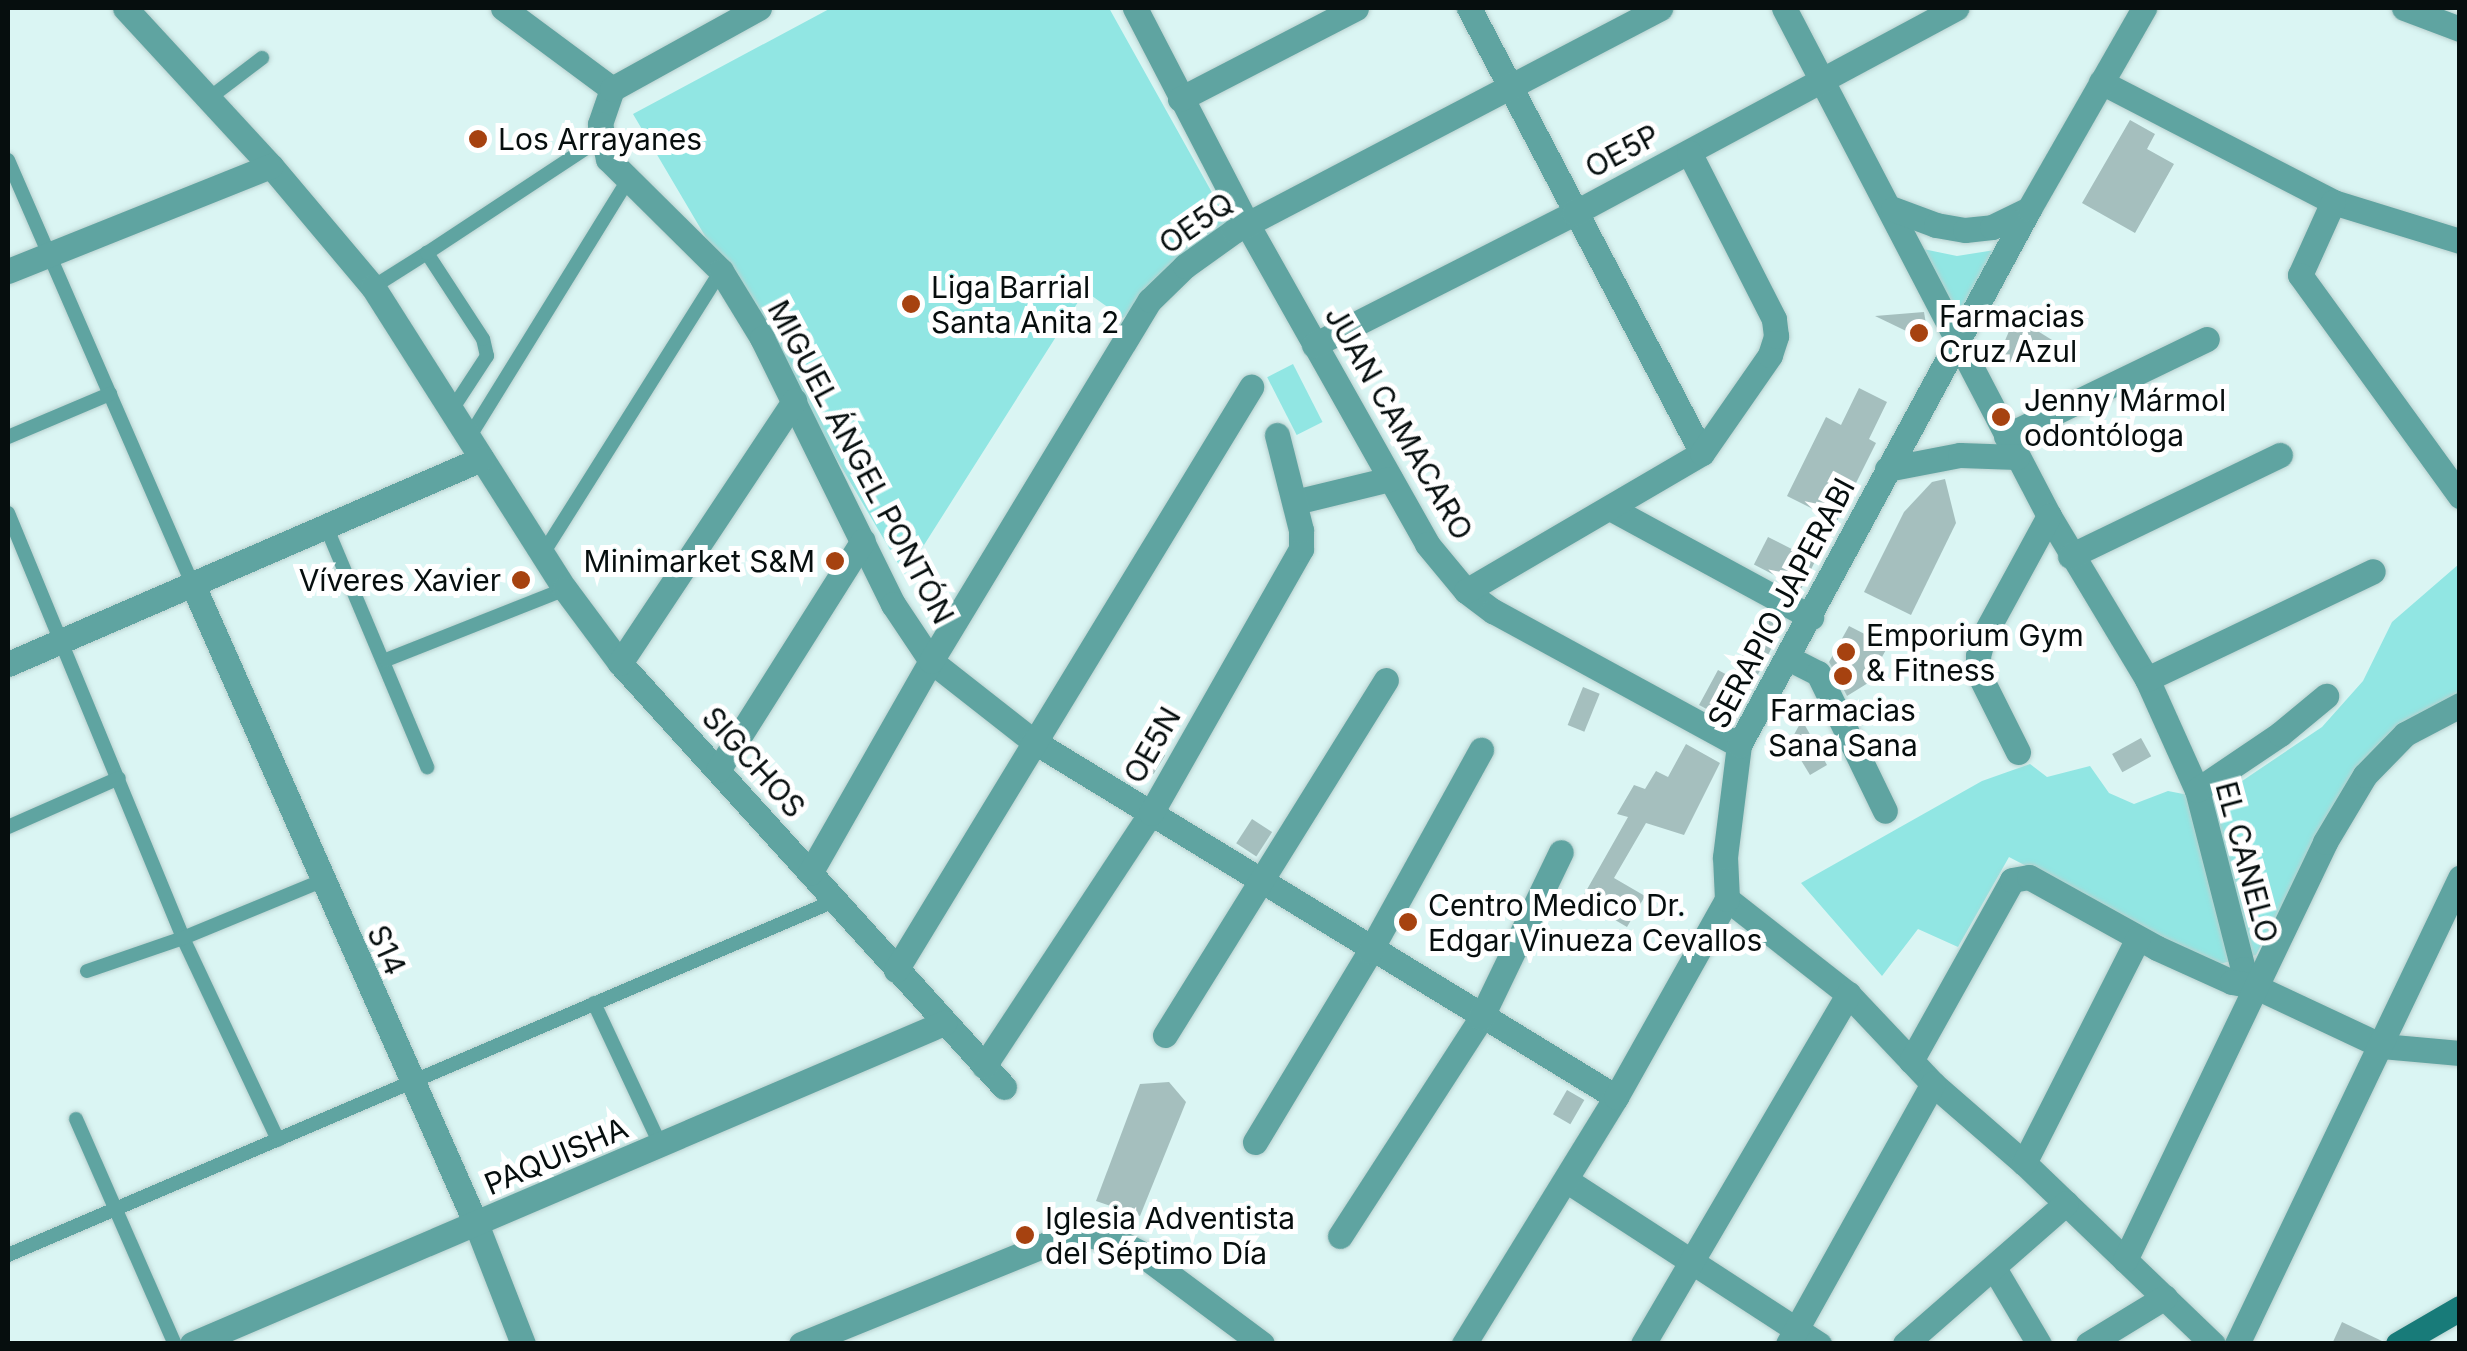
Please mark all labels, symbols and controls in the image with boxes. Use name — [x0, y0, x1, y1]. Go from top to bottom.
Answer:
street label: OE5P — [1579, 117, 1665, 185]
place label: Los Arrayanes — [498, 121, 702, 157]
marker: Los Arrayanes — [467, 128, 489, 150]
street label: OE5Q — [1152, 185, 1240, 261]
place label: Liga Barrial Santa Anita 2 — [931, 269, 1119, 340]
marker: Liga Barrial Santa Anita 2 — [900, 293, 922, 315]
street label: MIGUEL ÁNGEL PONTÓN — [760, 294, 962, 630]
place label: Farmacias Cruz Azul — [1939, 298, 2085, 368]
street label: JUAN CAMACARO — [1317, 300, 1481, 546]
marker: Farmacias Cruz Azul — [1908, 322, 1930, 344]
place label: Jenny Mármol odontóloga — [2024, 382, 2226, 452]
marker: Jenny Mármol odontóloga — [1988, 404, 2014, 430]
street label: SERAPIO JAPERABI — [1700, 472, 1862, 734]
place label: Minimarket S&M — [584, 543, 815, 579]
marker: Minimarket S&M — [824, 550, 846, 572]
place label: Víveres Xavier — [299, 562, 501, 598]
marker: Víveres Xavier — [510, 569, 532, 591]
place label: Emporium Gym & Fitness — [1866, 617, 2084, 688]
marker: Emporium Gym & Fitness — [1835, 641, 1857, 663]
marker: Farmacias Sana Sana — [1832, 665, 1854, 687]
place label: Farmacias Sana Sana — [1768, 692, 1918, 762]
street label: SIGCHOS — [695, 699, 813, 825]
street label: OE5N — [1116, 701, 1188, 789]
street label: EL CANELO — [2208, 778, 2286, 946]
place label: Centro Medico Dr. Edgar Vinueza Cevallos — [1428, 887, 1762, 958]
marker: Centro Medico Dr. Edgar Vinueza Cevallos — [1397, 911, 1419, 933]
street label: S14 — [360, 919, 414, 981]
street label: PAQUISHA — [479, 1110, 633, 1202]
place label: Iglesia Adventista del Séptimo Día — [1045, 1200, 1295, 1270]
marker: Iglesia Adventista del Séptimo Día — [1014, 1224, 1036, 1246]

